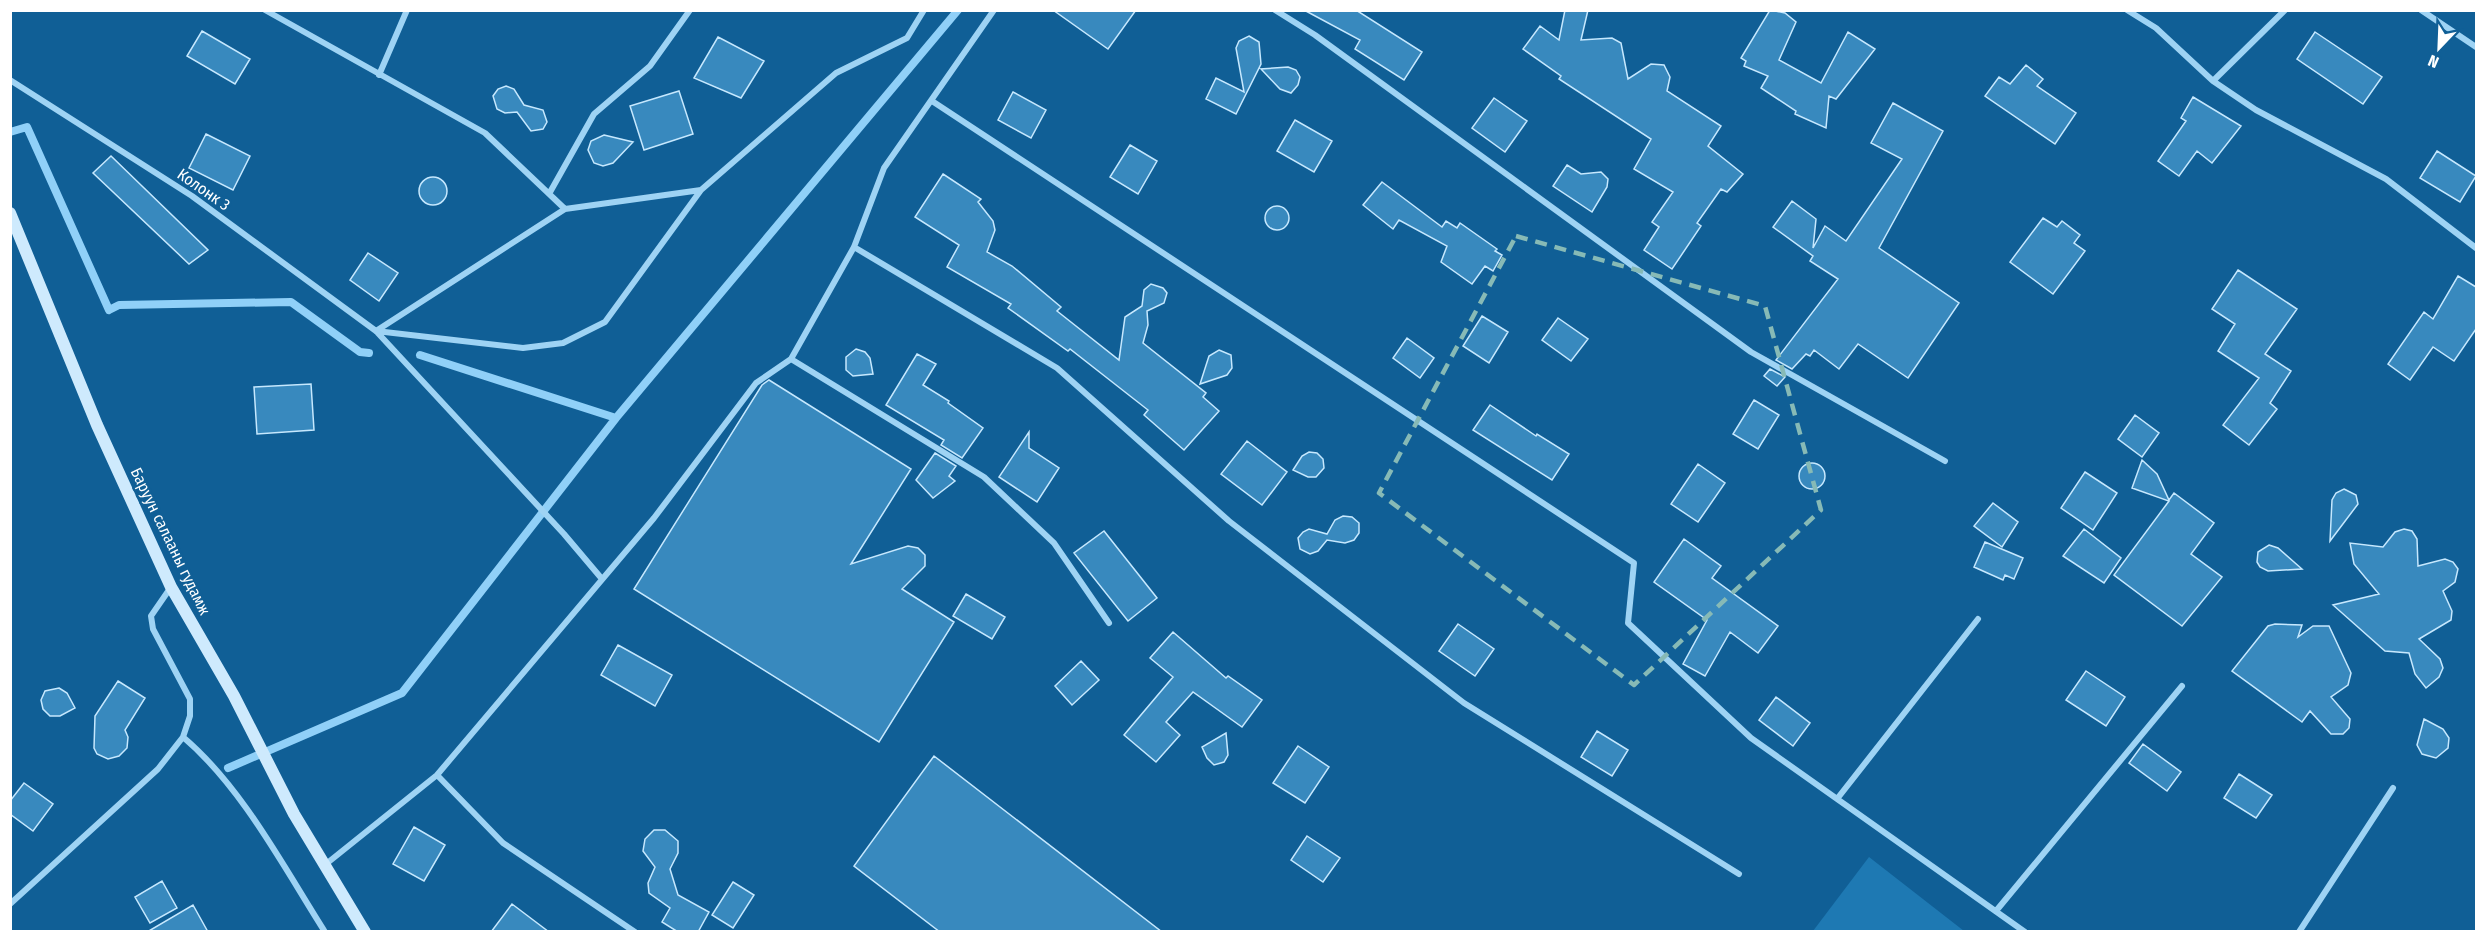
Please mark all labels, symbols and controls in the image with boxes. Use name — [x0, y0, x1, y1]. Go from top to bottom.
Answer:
north arrow — [2409, 18, 2469, 78]
text: N — [2425, 51, 2441, 72]
street label: Колонк 3 — [174, 164, 234, 214]
street label: Баруун салааны гудамж — [127, 464, 215, 619]

